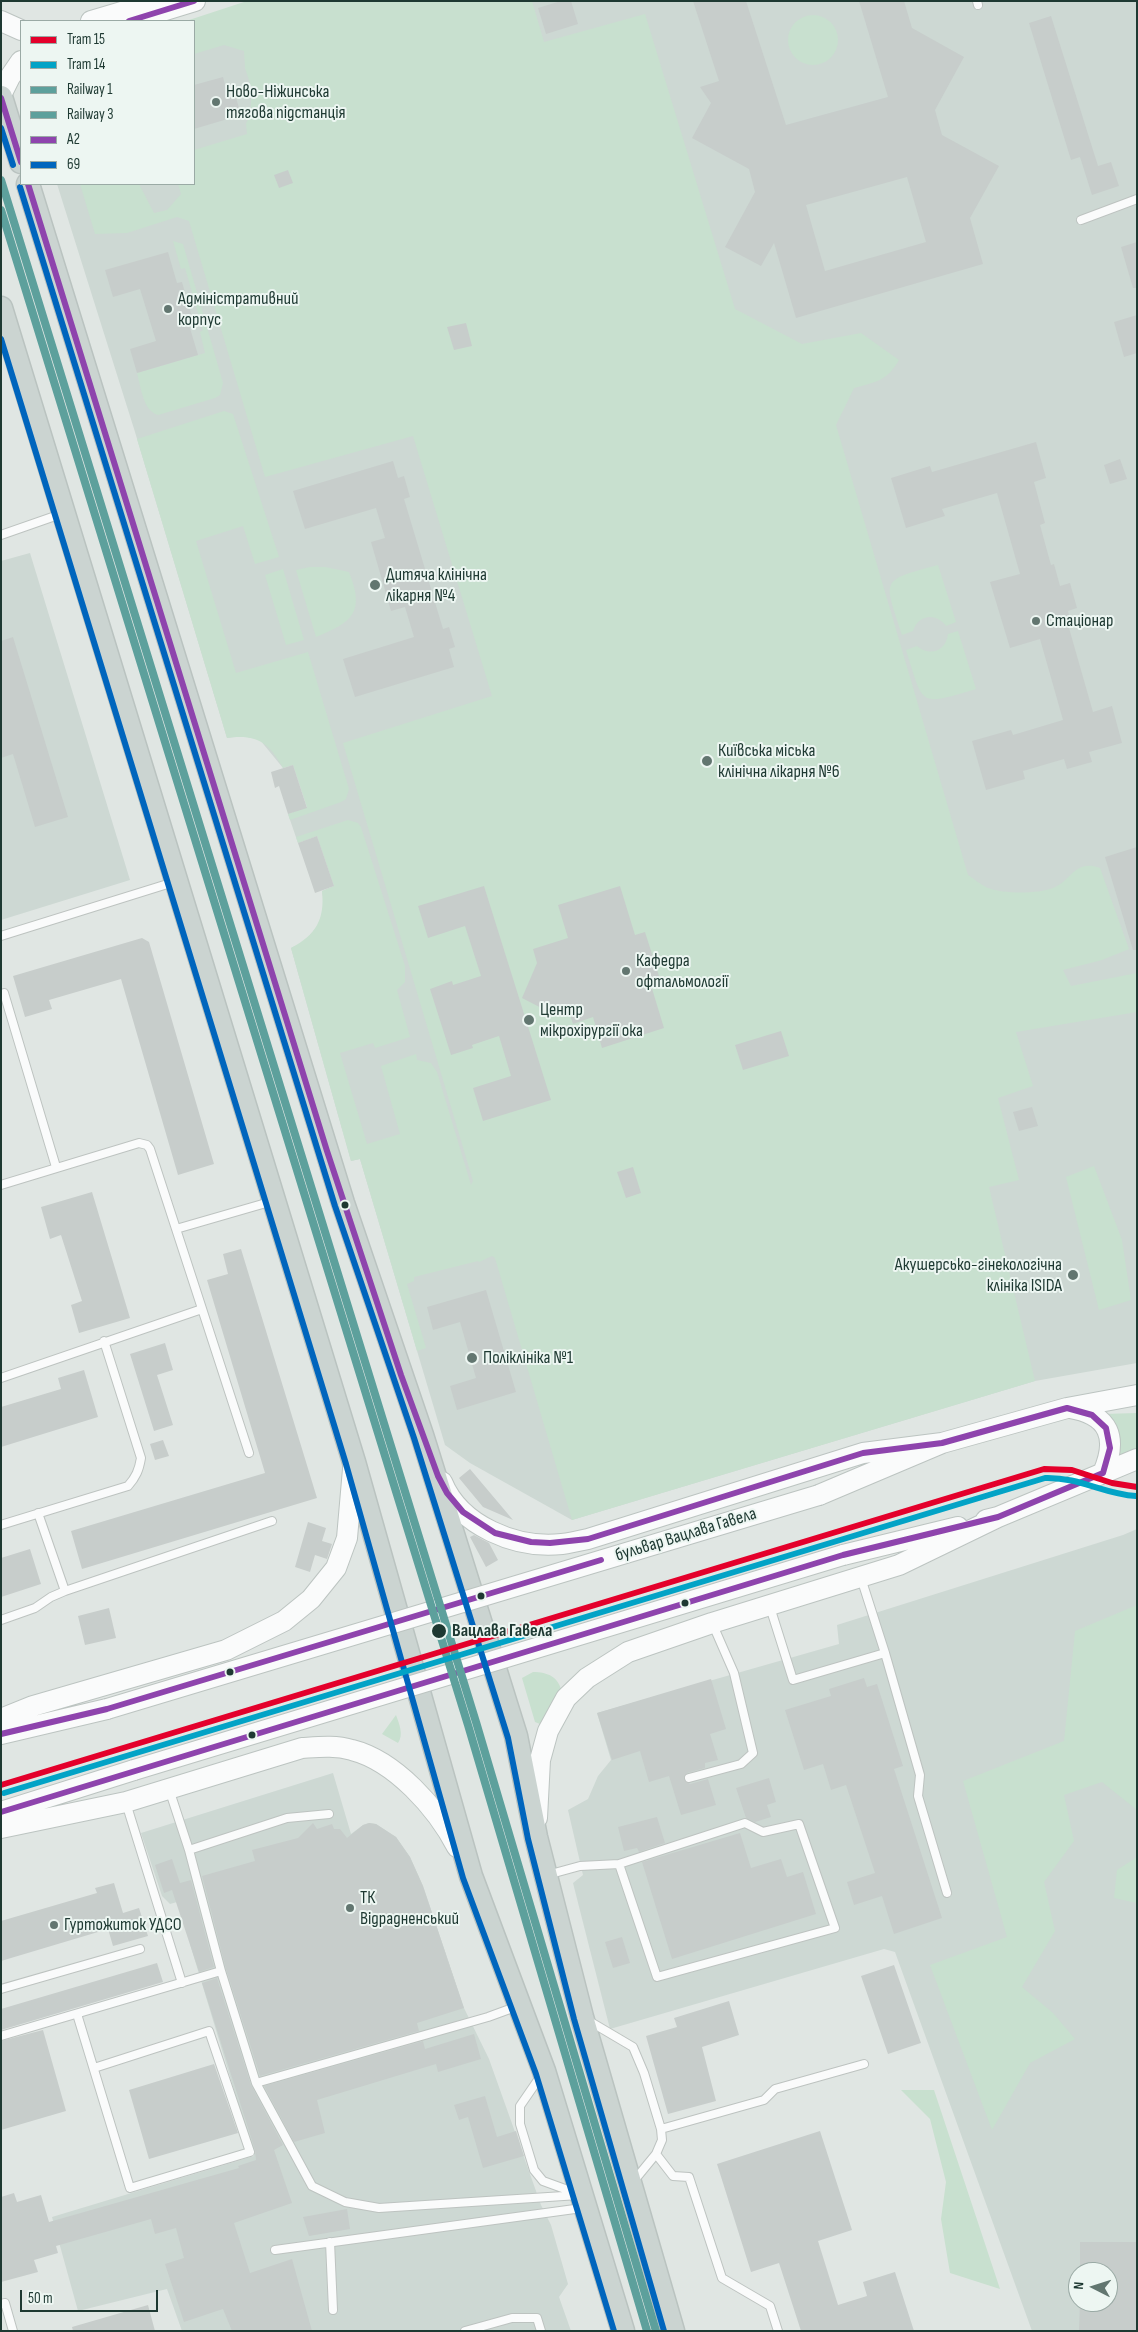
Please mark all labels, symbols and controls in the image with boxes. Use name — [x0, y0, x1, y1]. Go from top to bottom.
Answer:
legend — [20, 20, 195, 185]
text: Tram 15 — [67, 30, 105, 49]
text: Tram 14 — [67, 55, 105, 74]
text: Railway 1 — [67, 80, 112, 99]
place label: Ново-Ніжинська тягова підстанція — [226, 81, 346, 124]
marker: Ново-Ніжинська тягова підстанція — [210, 96, 222, 108]
text: Railway 3 — [67, 105, 113, 124]
text: А2 — [67, 130, 80, 149]
text: 69 — [67, 155, 80, 174]
place label: Адміністративний корпус — [178, 288, 299, 330]
marker: Адміністративний корпус — [162, 303, 174, 315]
place label: Дитяча клінічна лікарня №4 — [386, 564, 487, 606]
marker: Дитяча клінічна лікарня №4 — [368, 578, 382, 592]
place label: Стаціонар — [1046, 610, 1113, 632]
marker: Стаціонар — [1030, 615, 1042, 627]
place label: Київська міська клінічна лікарня №6 — [718, 740, 840, 782]
marker: Київська міська клінічна лікарня №6 — [700, 754, 714, 768]
place label: Кафедра офтальмології — [636, 950, 728, 992]
marker: Кафедра офтальмології — [620, 965, 632, 977]
place label: Центр мікрохірургії ока — [540, 999, 643, 1042]
marker: Центр мікрохірургії ока — [522, 1013, 536, 1027]
unlabelled marker — [340, 1200, 350, 1210]
place label: Акушерсько-гінекологічна клініка ISIDA — [895, 1254, 1062, 1296]
marker: Акушерсько-гінекологічна клініка ISIDA — [1066, 1268, 1080, 1282]
place label: Поліклініка №1 — [483, 1347, 573, 1369]
marker: Поліклініка №1 — [465, 1351, 479, 1365]
street label: бульвар Вацлава Гавела — [613, 1503, 759, 1567]
unlabelled marker — [476, 1591, 486, 1601]
unlabelled marker — [680, 1598, 690, 1608]
place label: Вацлава Гавела — [452, 1620, 552, 1642]
marker: Вацлава Гавела — [430, 1622, 448, 1640]
unlabelled marker — [225, 1667, 235, 1677]
unlabelled marker — [247, 1730, 257, 1740]
place label: ТК Відрадненський — [360, 1887, 459, 1930]
marker: ТК Відрадненський — [344, 1902, 356, 1914]
place label: Гуртожиток УДСО — [64, 1914, 182, 1936]
marker: Гуртожиток УДСО — [48, 1919, 60, 1931]
north arrow — [1068, 2262, 1118, 2312]
scale bar — [22, 2280, 160, 2312]
text: N — [1070, 2281, 1087, 2290]
text: 50 m — [28, 2289, 53, 2308]

